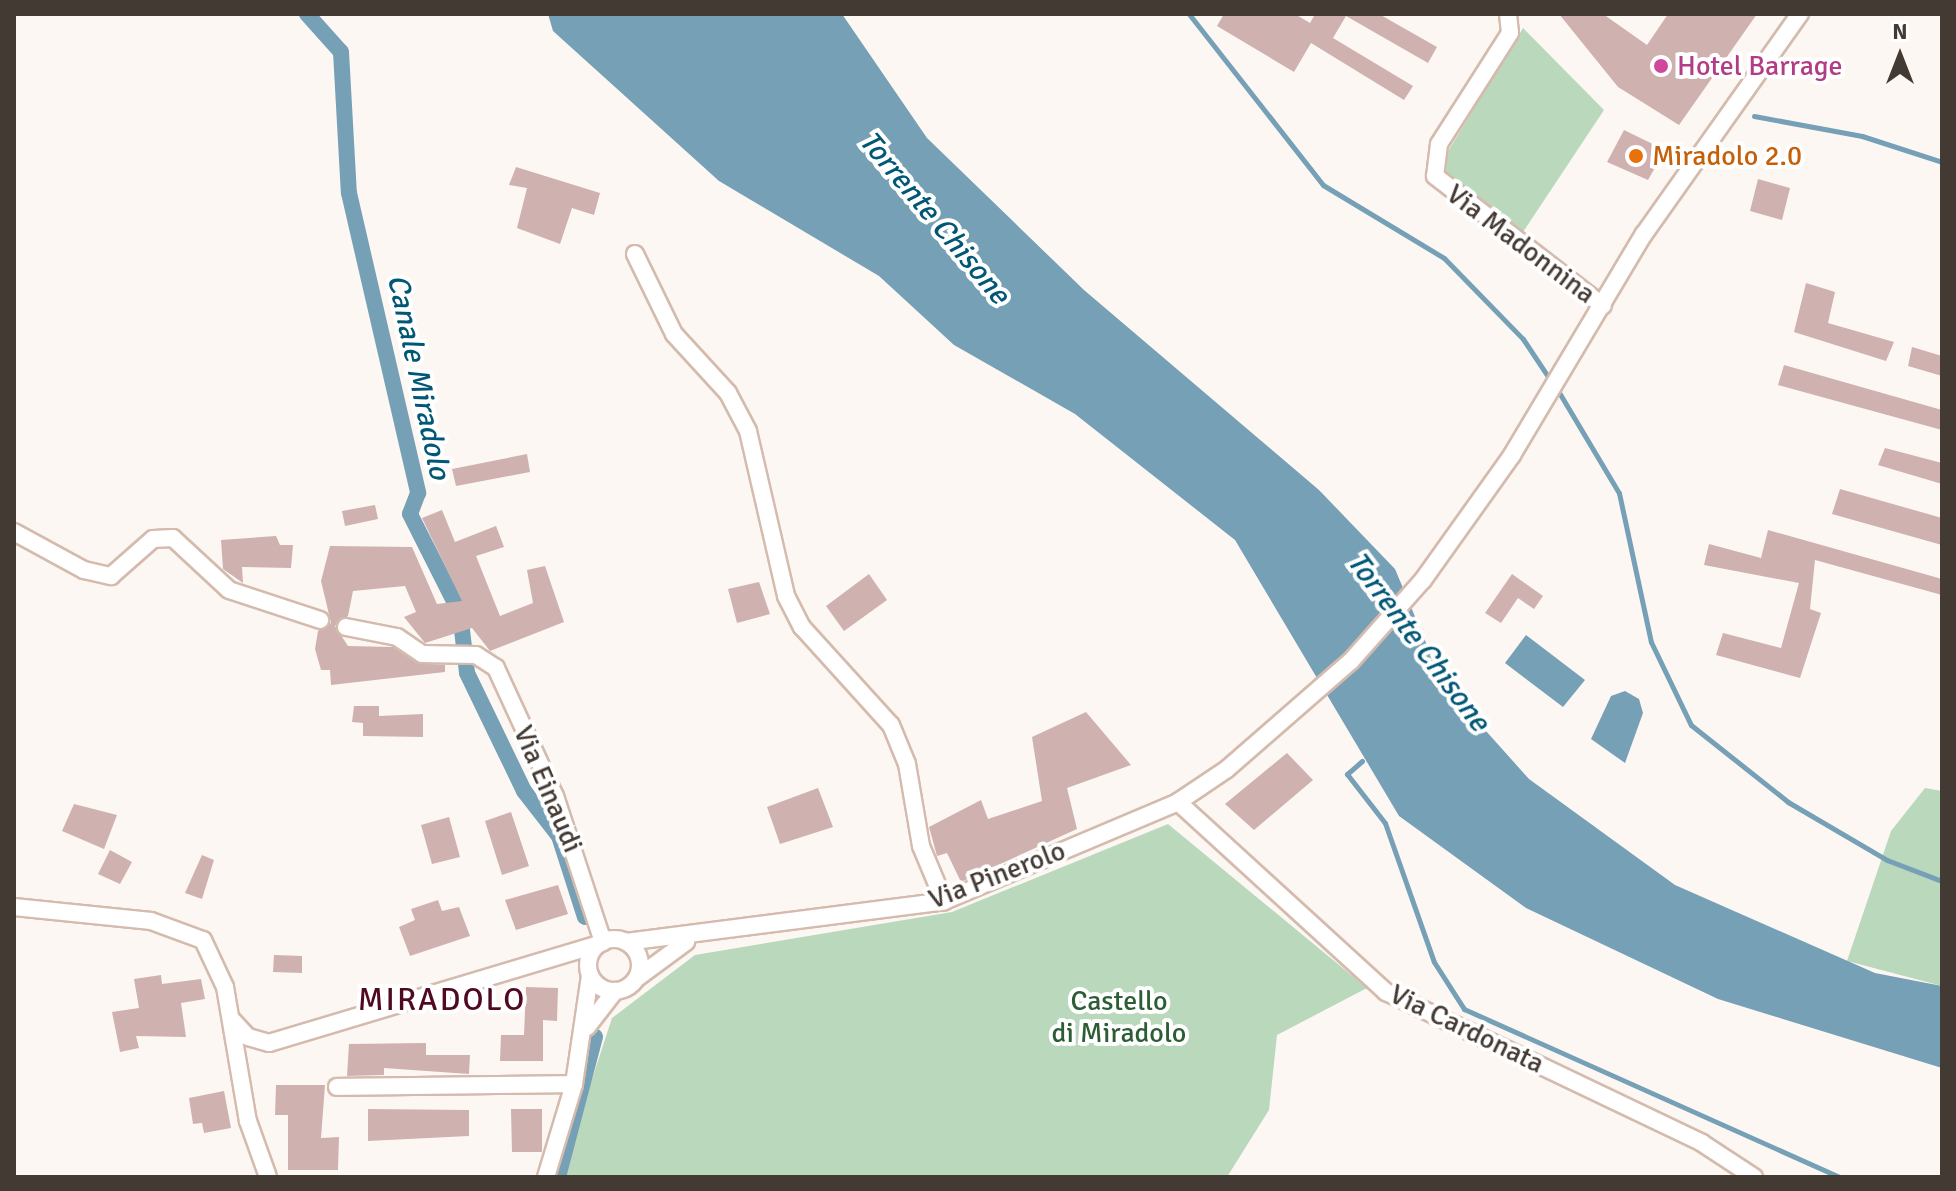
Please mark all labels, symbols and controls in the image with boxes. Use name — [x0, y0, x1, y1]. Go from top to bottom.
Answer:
north arrow — [1860, 16, 1940, 96]
text: N — [1892, 18, 1908, 45]
place label: Hotel Barrage — [1677, 49, 1843, 83]
marker: Hotel Barrage — [1652, 57, 1670, 75]
water label: Torrente Chisone — [851, 124, 1017, 312]
place label: Miradolo 2.0 — [1652, 139, 1802, 173]
marker: Miradolo 2.0 — [1627, 147, 1645, 165]
street label: Via Madonnina — [1440, 177, 1602, 311]
water label: Canale Miradolo — [379, 271, 457, 483]
water label: Torrente Chisone — [1339, 545, 1497, 739]
street label: Via Einaudi — [506, 720, 590, 858]
street label: Via Pinerolo — [924, 834, 1070, 916]
street label: Via Cardonata — [1384, 977, 1550, 1081]
district label: MIRADOLO — [358, 981, 526, 1019]
park label: Castello di Miradolo — [1052, 984, 1186, 1050]

